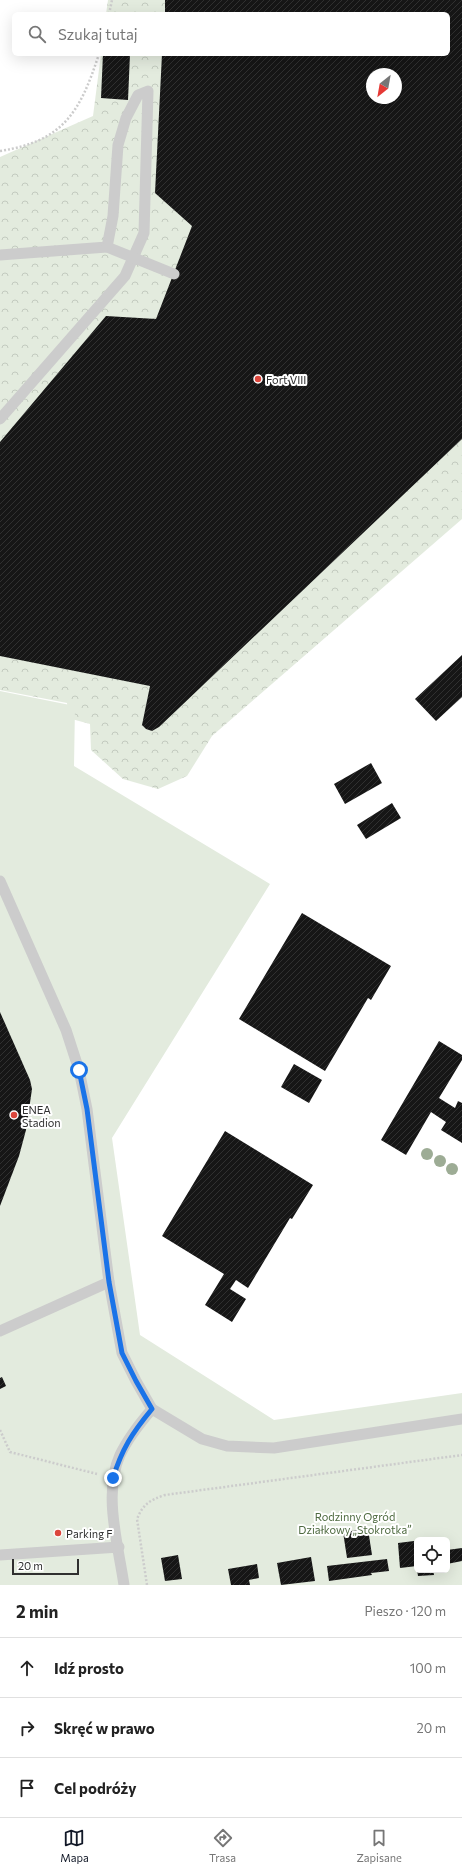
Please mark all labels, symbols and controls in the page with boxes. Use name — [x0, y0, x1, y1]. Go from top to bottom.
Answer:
search box — [12, 12, 450, 56]
icon: search — [26, 23, 48, 45]
text: Szukaj tutaj — [58, 25, 138, 43]
north arrow — [366, 68, 402, 104]
place label: Fort VIII — [266, 373, 306, 386]
marker: Fort VIII — [253, 374, 263, 384]
route start — [70, 1061, 88, 1079]
place label: ENEA Stadion — [22, 1103, 61, 1129]
marker: ENEA Stadion — [9, 1110, 19, 1120]
route end — [104, 1469, 122, 1487]
park label: Rodzinny Ogród Działkowy „Stokrotka” — [298, 1510, 412, 1536]
place label: Parking F — [66, 1527, 113, 1540]
marker: Parking F — [53, 1528, 63, 1538]
map controls — [414, 1537, 450, 1573]
button: locate — [414, 1537, 450, 1573]
scale bar — [12, 1557, 79, 1576]
text: 20 m — [18, 1559, 43, 1572]
text: 2 min — [16, 1601, 58, 1622]
text: Pieszo · 120 m — [364, 1603, 446, 1619]
icon: ahead — [16, 1657, 38, 1679]
text: Idź prosto — [54, 1659, 124, 1677]
text: 100 m — [410, 1660, 446, 1676]
icon: right — [16, 1717, 38, 1739]
text: Skręć w prawo — [54, 1719, 155, 1737]
text: 20 m — [417, 1720, 446, 1736]
icon: arrive — [16, 1777, 38, 1799]
text: Cel podróży — [54, 1779, 137, 1797]
tab: Mapa — [60, 1827, 89, 1864]
tab: Trasa — [209, 1827, 236, 1864]
tab: Zapisane — [356, 1827, 402, 1864]

